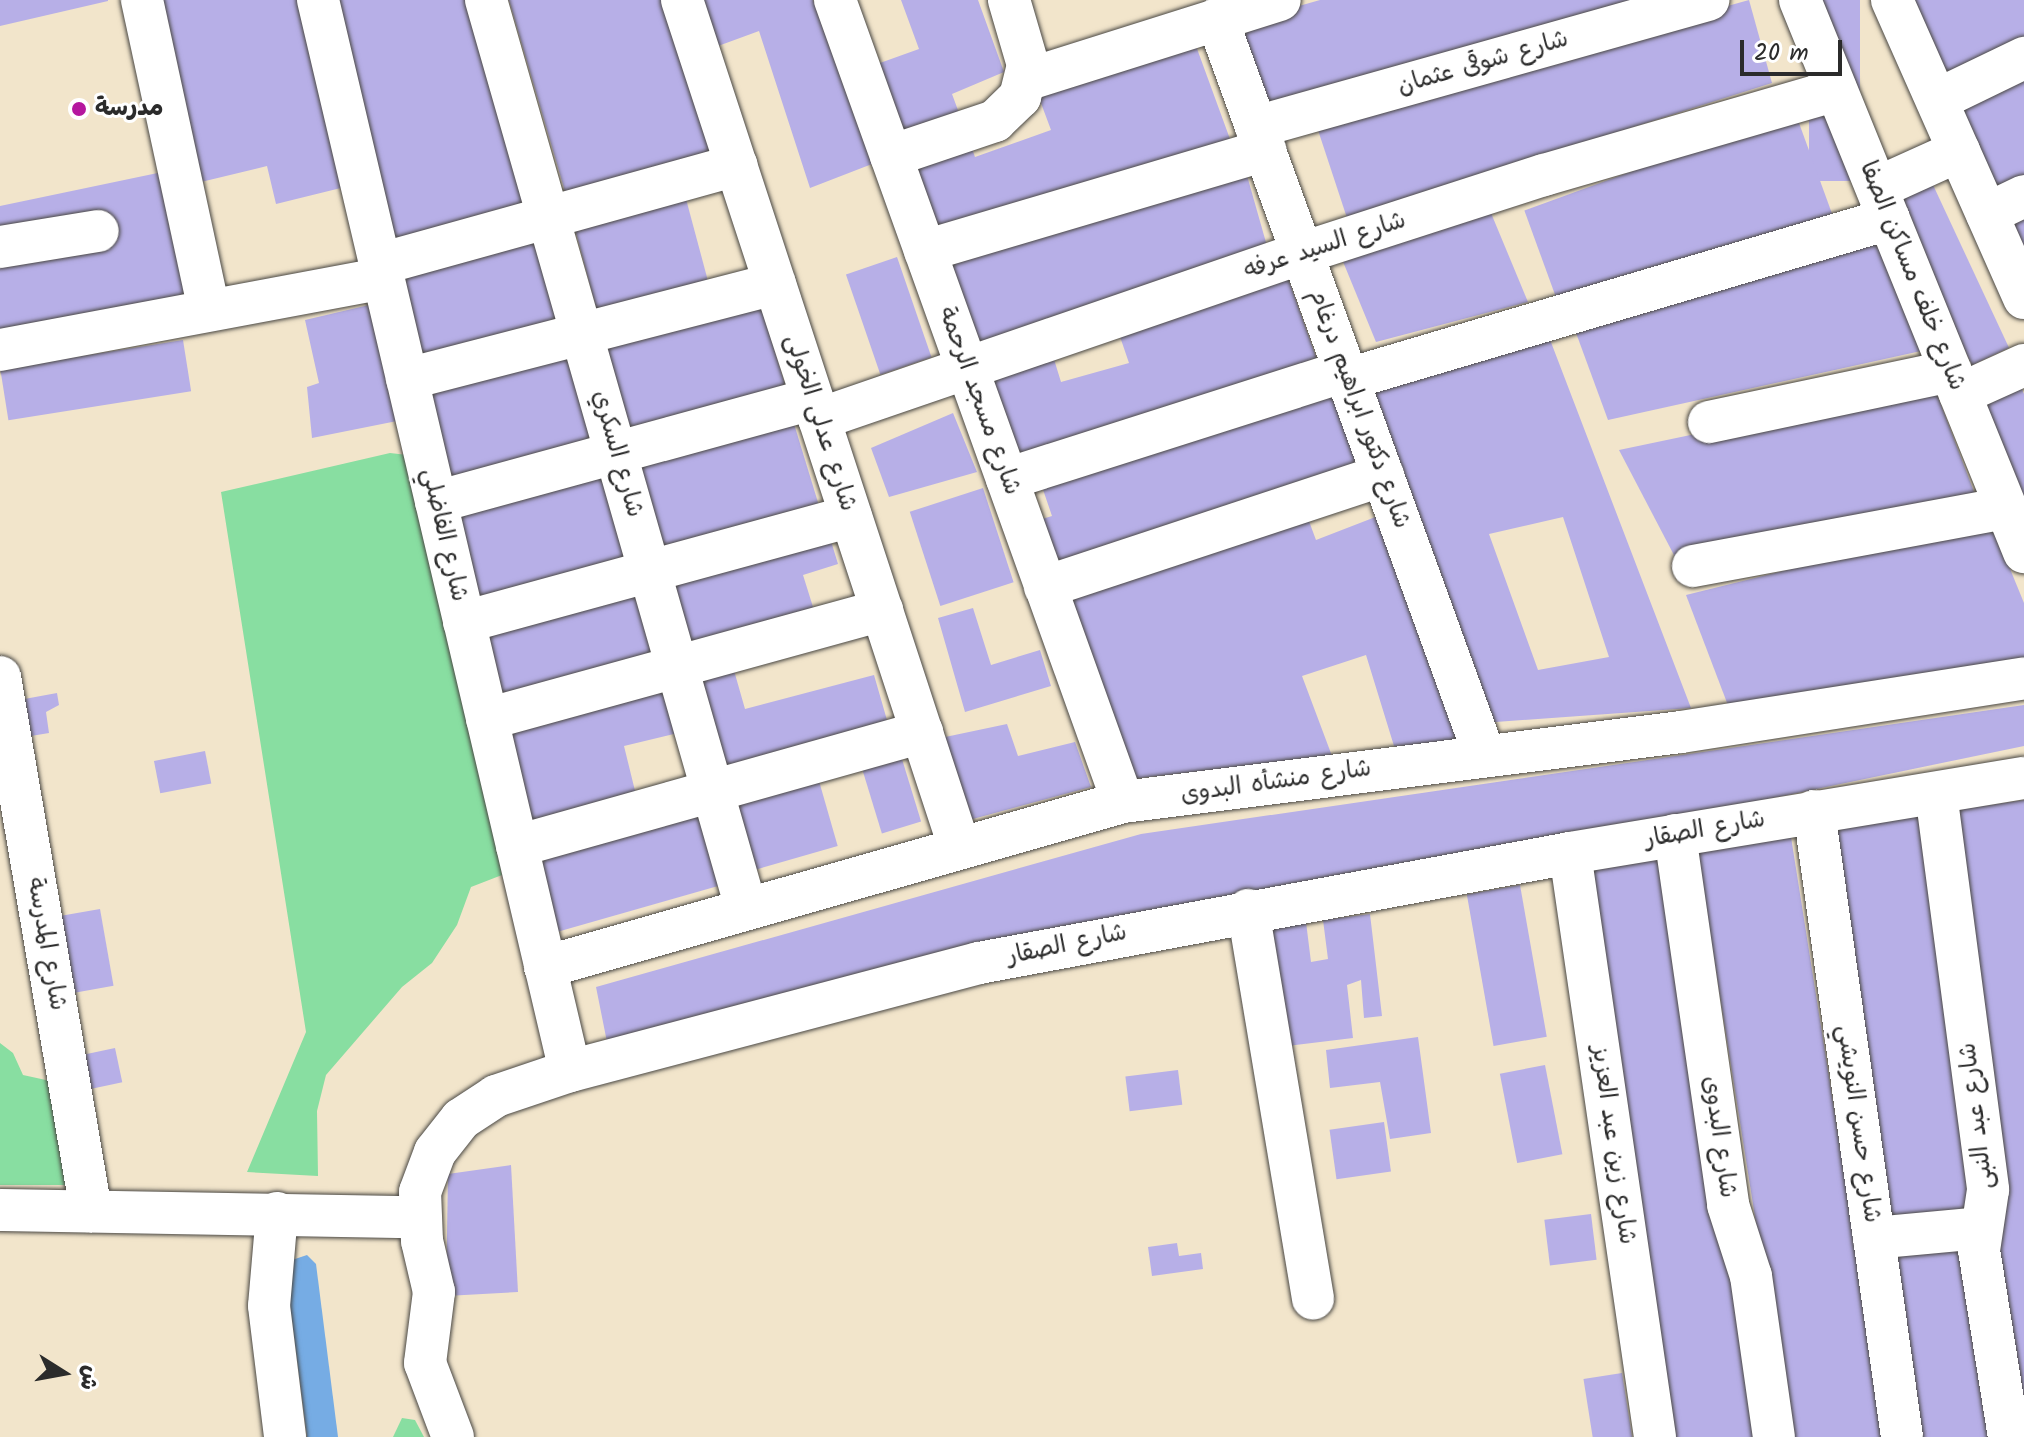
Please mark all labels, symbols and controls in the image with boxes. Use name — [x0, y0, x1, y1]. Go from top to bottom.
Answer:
scale bar — [1744, 24, 1846, 74]
street label: شارع شوقى عثمان — [1394, 25, 1572, 101]
text: 20 m — [1754, 34, 1809, 73]
place label: مدرسة — [95, 95, 163, 123]
marker: مدرسة — [70, 100, 88, 118]
street label: شارع خلف مساكن الصفا — [1853, 157, 1971, 395]
street label: شارع السيد عرفه — [1240, 206, 1410, 286]
street label: شارع دكتور ابراهيم درغام — [1302, 285, 1416, 533]
street label: شارع مسجد الرحمة — [932, 303, 1026, 499]
street label: شارع عدلى الخولى — [778, 331, 862, 515]
street label: شارع السكري — [585, 387, 649, 521]
street label: شارع الفاضلي — [415, 466, 473, 604]
street label: شارع منشأه البدوى — [1179, 754, 1373, 810]
street label: شارع الصقار — [1643, 805, 1767, 855]
street label: شارع المدرسة — [20, 875, 72, 1013]
street label: شارع الصقار — [1005, 918, 1129, 972]
street label: شارع حسن النويشي — [1830, 1023, 1886, 1225]
street label: شارع عبد النبى — [1954, 1041, 2000, 1191]
street label: شارع زين عبد العزيز — [1585, 1044, 1641, 1246]
street label: شارع البدوى — [1696, 1074, 1742, 1200]
north arrow — [24, 1333, 104, 1413]
text: ش — [69, 1362, 108, 1393]

